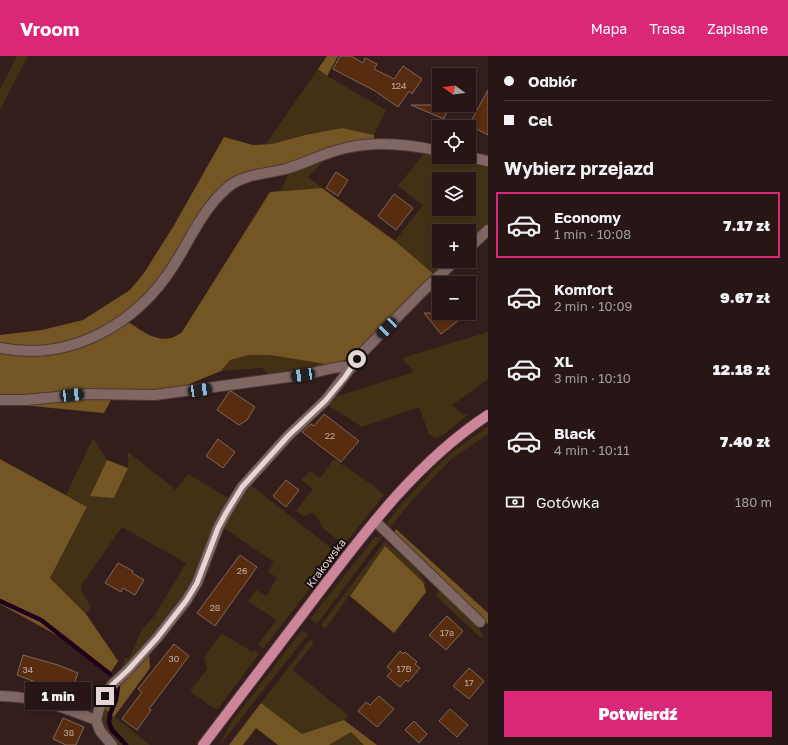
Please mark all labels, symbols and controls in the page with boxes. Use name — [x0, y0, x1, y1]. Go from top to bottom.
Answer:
text: Vroom — [20, 17, 79, 40]
text: Mapa — [591, 20, 627, 37]
text: Trasa — [649, 20, 685, 37]
text: Zapisane — [707, 20, 768, 37]
north arrow — [432, 68, 476, 112]
map controls — [432, 68, 476, 320]
text: Odbiór — [528, 72, 577, 90]
house number: 124 — [391, 80, 407, 91]
text: Cel — [528, 111, 553, 129]
button: locate — [432, 120, 476, 164]
text: Wybierz przejazd — [504, 157, 654, 179]
button: layers — [432, 172, 476, 216]
icon: car — [506, 207, 542, 243]
text: Economy — [554, 208, 621, 226]
text: 7.17 zł — [723, 216, 770, 234]
button: + — [432, 224, 476, 268]
text: 1 min · 10:08 — [554, 226, 631, 242]
button: − — [432, 276, 476, 320]
icon: car — [506, 279, 542, 315]
text: Komfort — [554, 280, 613, 298]
text: 9.67 zł — [720, 288, 770, 306]
text: 2 min · 10:09 — [554, 298, 632, 314]
car — [374, 315, 400, 341]
route start — [348, 350, 366, 368]
icon: car — [506, 351, 542, 387]
text: XL — [554, 352, 573, 370]
text: 12.18 zł — [713, 360, 770, 378]
car — [290, 367, 316, 383]
text: 3 min · 10:10 — [554, 370, 631, 386]
car — [187, 382, 213, 398]
car — [59, 388, 85, 402]
icon: car — [506, 423, 542, 459]
text: Black — [554, 424, 596, 442]
house number: 22 — [325, 430, 335, 441]
text: 7.40 zł — [720, 432, 770, 450]
text: 4 min · 10:11 — [554, 442, 629, 458]
icon: cash — [504, 491, 526, 513]
text: Gotówka — [536, 493, 599, 511]
text: 180 m — [735, 494, 772, 510]
street label: Krakowska — [303, 536, 348, 590]
house number: 26 — [237, 565, 247, 576]
house number: 28 — [210, 602, 220, 613]
house number: 17a — [440, 627, 454, 638]
house number: 30 — [169, 653, 180, 664]
house number: 17B — [396, 663, 412, 674]
house number: 34 — [23, 664, 34, 675]
house number: 17 — [464, 677, 474, 688]
callout: 1 min — [25, 682, 91, 710]
route end — [96, 687, 114, 705]
text: 1 min — [41, 688, 75, 704]
button: Potwierdź — [504, 691, 772, 737]
house number: 38 — [64, 727, 74, 738]

